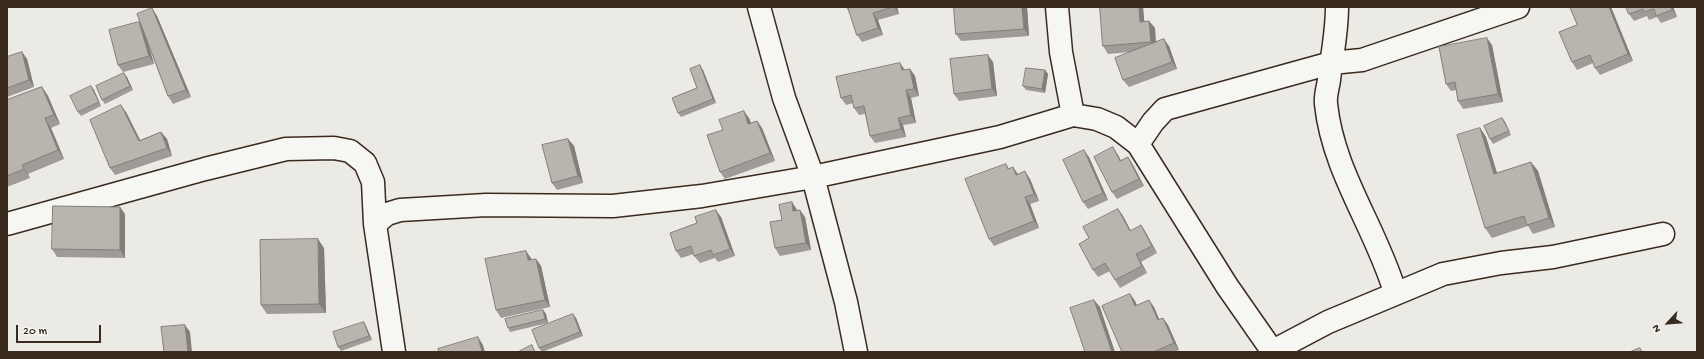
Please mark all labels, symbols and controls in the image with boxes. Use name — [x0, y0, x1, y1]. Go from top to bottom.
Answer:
north arrow — [1648, 303, 1688, 343]
scale bar — [18, 317, 103, 343]
text: N — [1650, 322, 1664, 334]
text: 20 m — [23, 325, 47, 339]

